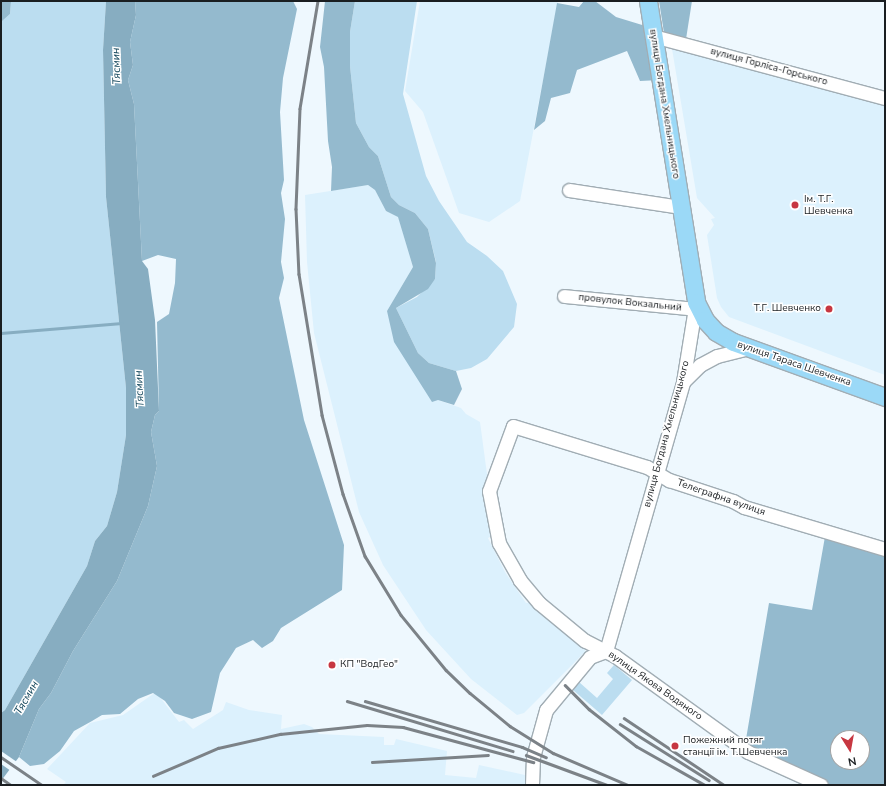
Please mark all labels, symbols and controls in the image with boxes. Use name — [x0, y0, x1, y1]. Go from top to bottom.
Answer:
street label: вулиця Богдана Хмельницького — [646, 28, 682, 180]
street label: вулиця Горліса-Горського — [709, 46, 829, 88]
water label: Тясмин — [110, 47, 124, 85]
place label: Ім. Т.Г. Шевченка — [804, 193, 853, 216]
marker: Ім. Т.Г. Шевченка — [789, 199, 801, 211]
street label: провулок Вокзальний — [578, 292, 682, 314]
place label: Т.Г. Шевченко — [754, 303, 821, 315]
marker: Т.Г. Шевченко — [824, 304, 834, 314]
street label: вулиця Тараса Шевченка — [736, 339, 852, 389]
street label: вулиця Богдана Хмельницького — [642, 359, 692, 509]
water label: Тясмин — [132, 370, 148, 408]
street label: Телеграфна вулиця — [675, 477, 767, 519]
street label: вулиця Якова Водяного — [606, 649, 704, 723]
place label: КП "ВодГео" — [340, 659, 398, 671]
marker: КП "ВодГео" — [327, 660, 337, 670]
water label: Тясмин — [12, 679, 42, 717]
north arrow — [830, 730, 870, 770]
place label: Пожежний потяг станції ім. Т.Шевченка — [683, 734, 787, 758]
marker: Пожежний потяг станції ім. Т.Шевченка — [670, 741, 680, 751]
text: N — [847, 753, 858, 769]

